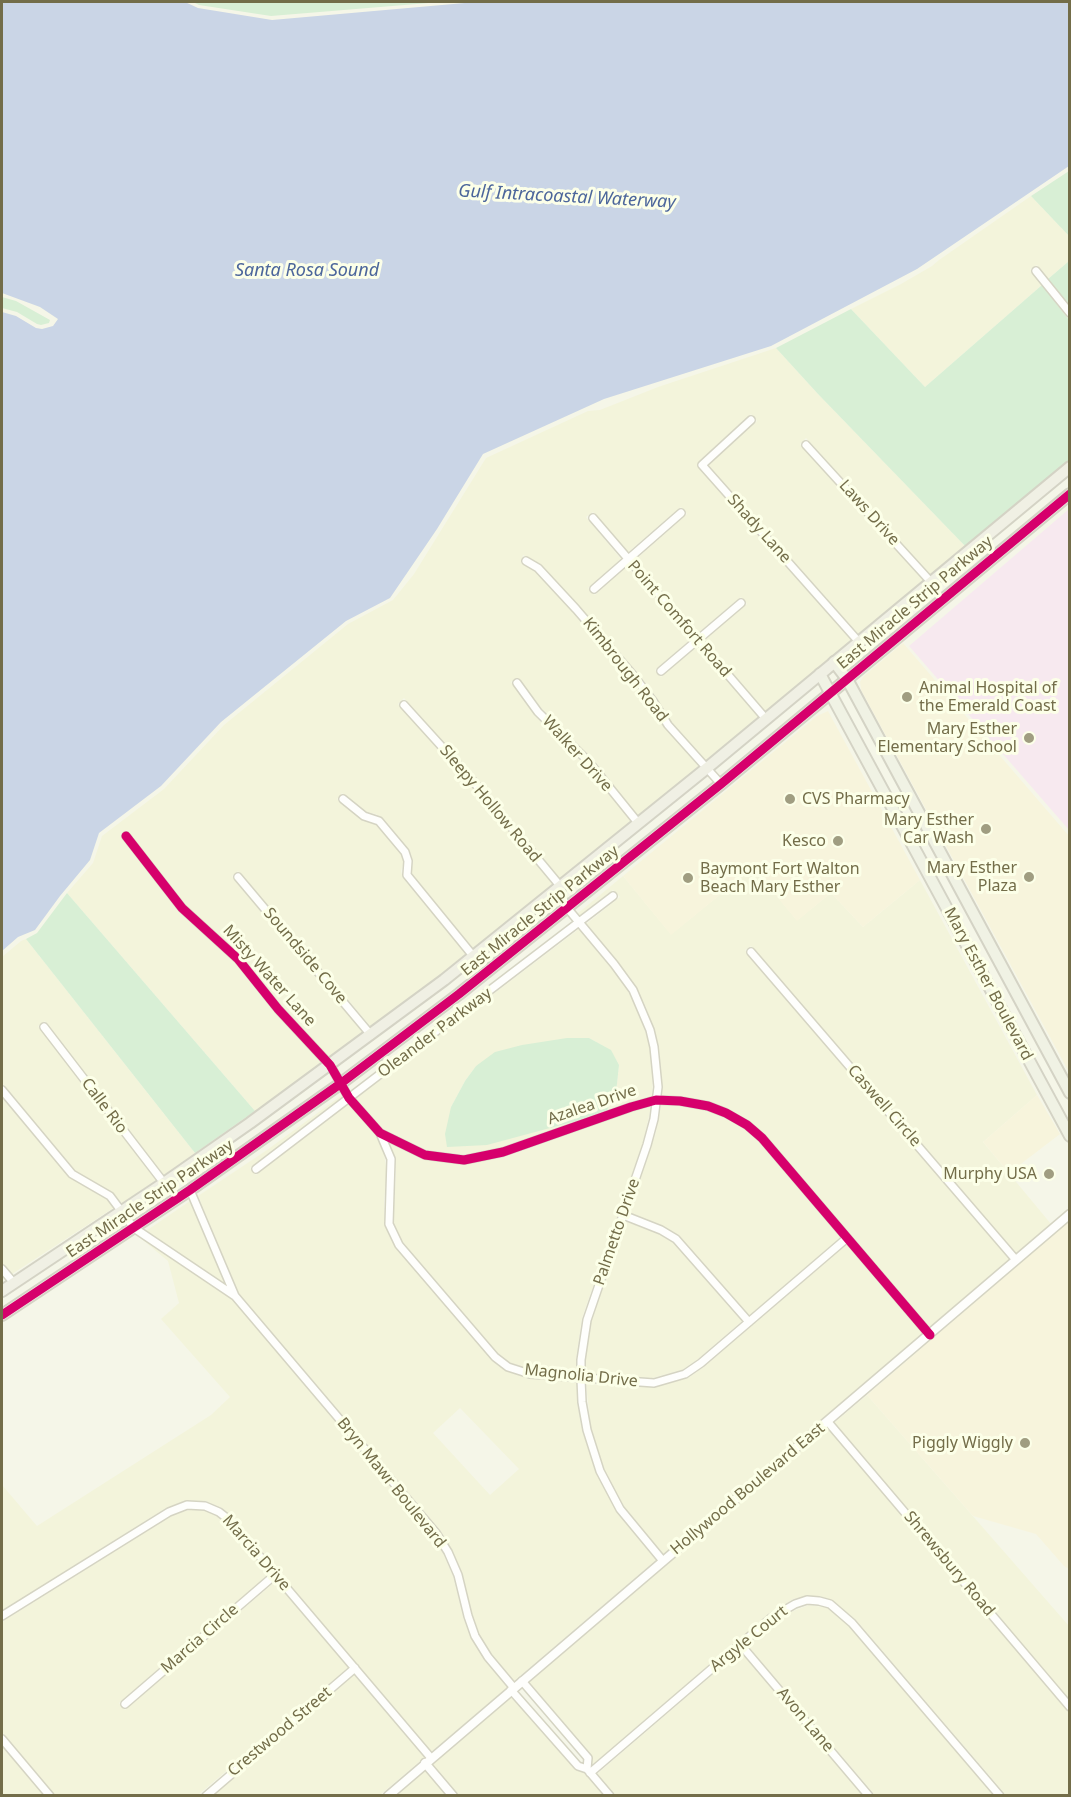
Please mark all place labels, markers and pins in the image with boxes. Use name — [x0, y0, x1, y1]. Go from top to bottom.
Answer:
place label: Animal Hospital of the Emerald Coast — [919, 678, 1057, 716]
marker: Animal Hospital of the Emerald Coast — [900, 690, 914, 704]
place label: Mary Esther Elementary School — [878, 719, 1017, 757]
marker: Mary Esther Elementary School — [1022, 731, 1036, 745]
place label: CVS Pharmacy — [802, 789, 910, 809]
marker: CVS Pharmacy — [783, 792, 797, 806]
place label: Mary Esther Car Wash — [884, 810, 974, 848]
marker: Mary Esther Car Wash — [979, 822, 993, 836]
place label: Kesco — [782, 831, 826, 851]
marker: Kesco — [831, 834, 845, 848]
place label: Mary Esther Plaza — [927, 858, 1017, 896]
place label: Baymont Fort Walton Beach Mary Esther — [700, 859, 860, 897]
marker: Mary Esther Plaza — [1022, 870, 1036, 884]
marker: Baymont Fort Walton Beach Mary Esther — [681, 871, 695, 885]
place label: Murphy USA — [943, 1164, 1037, 1184]
marker: Murphy USA — [1042, 1167, 1056, 1181]
place label: Piggly Wiggly — [912, 1433, 1013, 1453]
marker: Piggly Wiggly — [1018, 1436, 1032, 1450]

